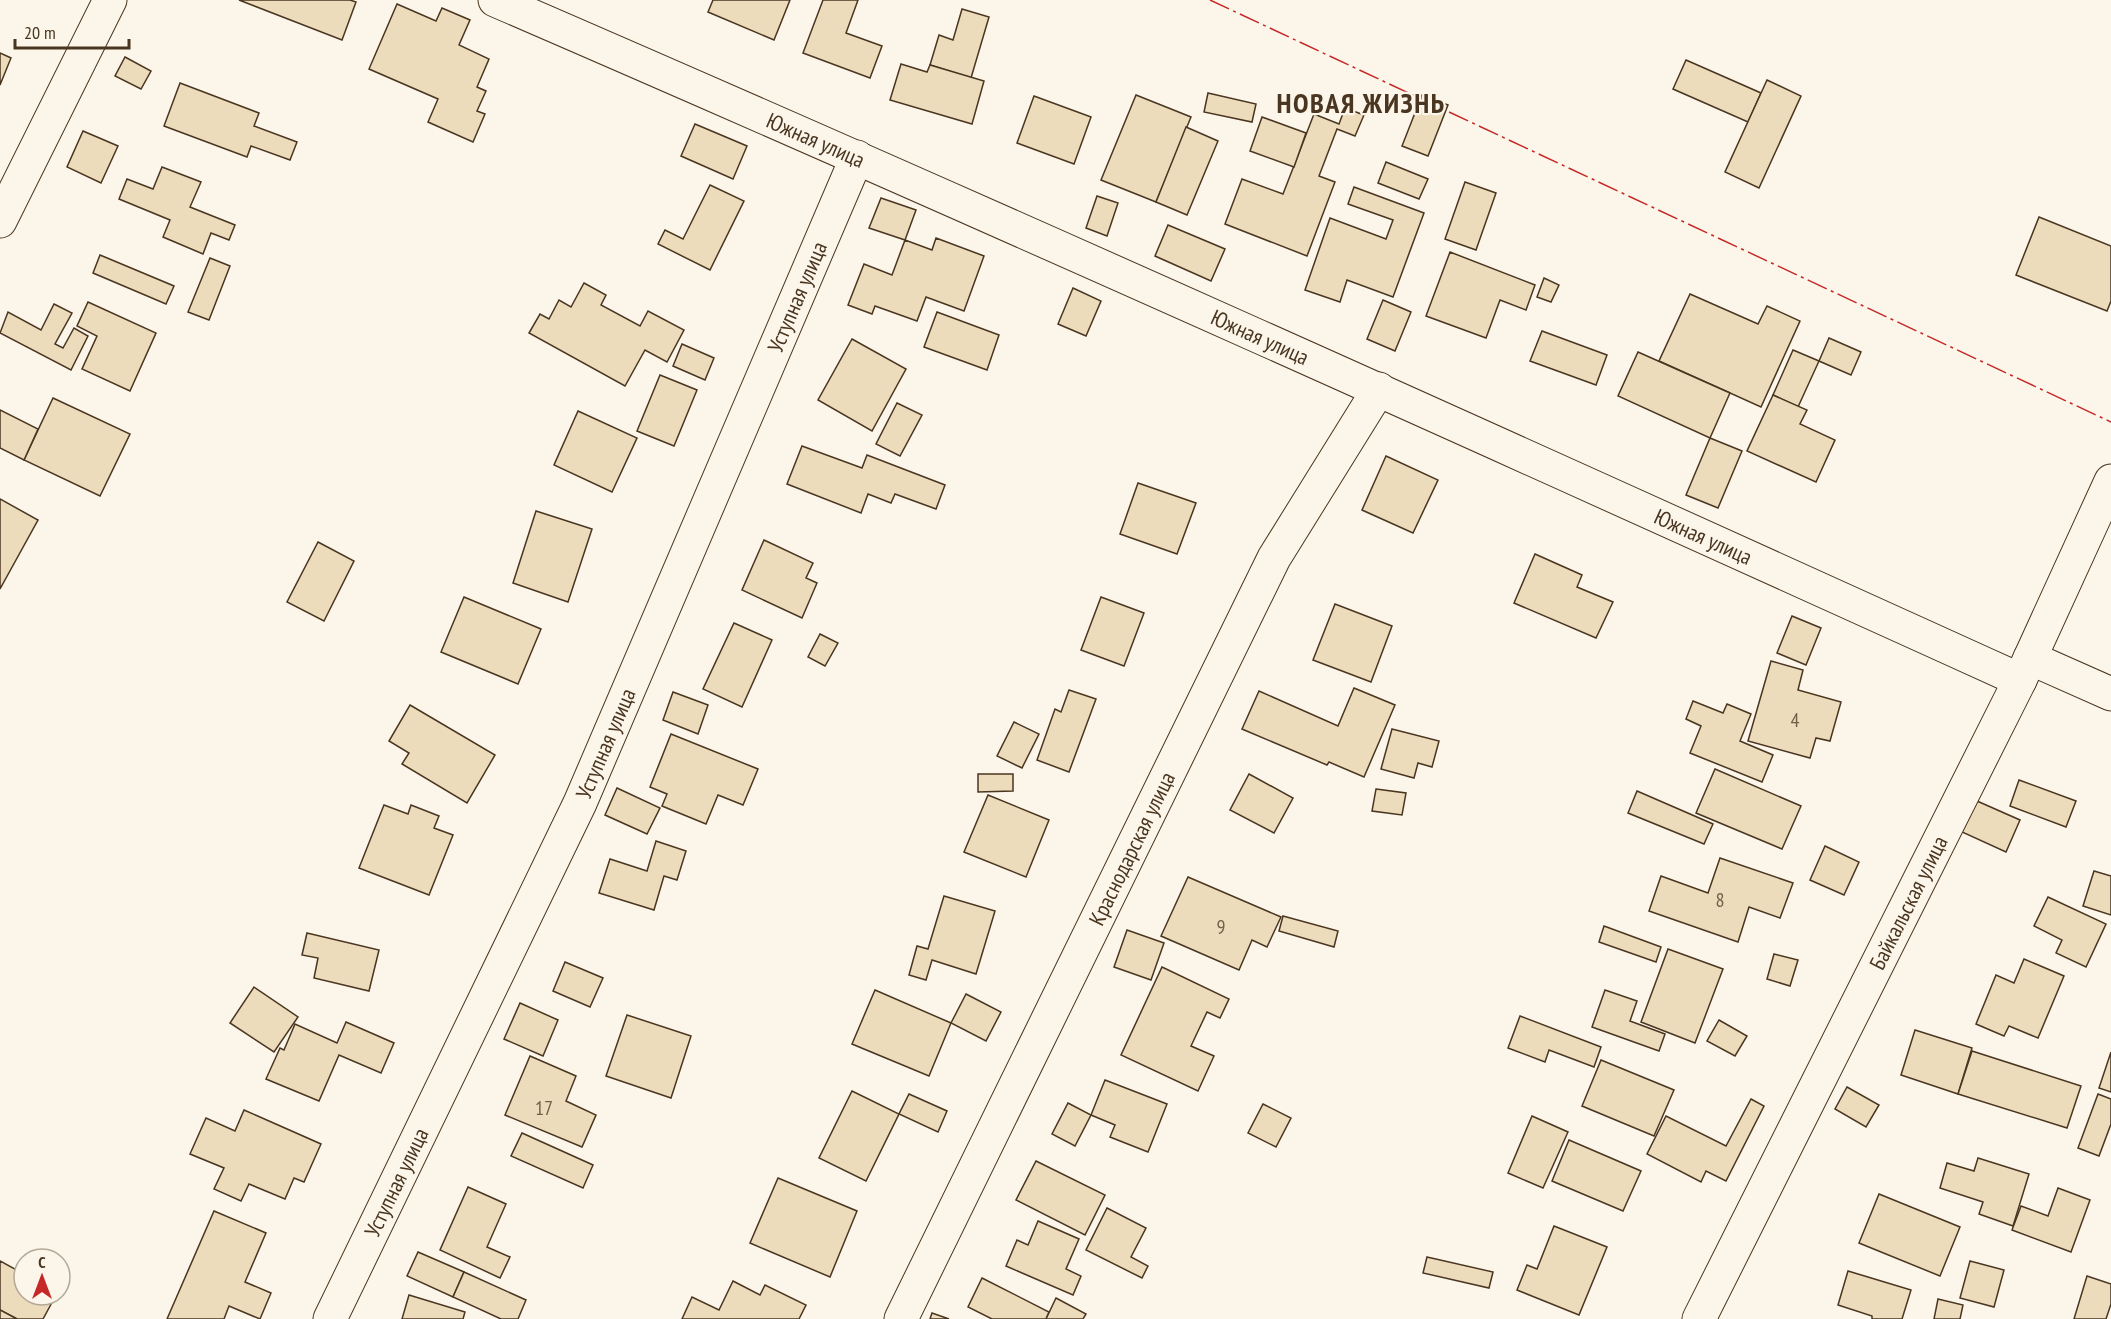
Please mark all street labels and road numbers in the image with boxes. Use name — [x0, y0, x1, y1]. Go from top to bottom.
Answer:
street label: Южная улица — [762, 106, 869, 174]
street label: Уступная улица — [761, 237, 833, 357]
street label: Южная улица — [1207, 303, 1313, 371]
street label: Южная улица — [1650, 502, 1757, 571]
street label: Уступная улица — [569, 684, 642, 803]
street label: Краснодарская улица — [1082, 767, 1181, 930]
street label: Байкальская улица — [1863, 831, 1953, 974]
street label: Уступная улица — [358, 1123, 435, 1241]

